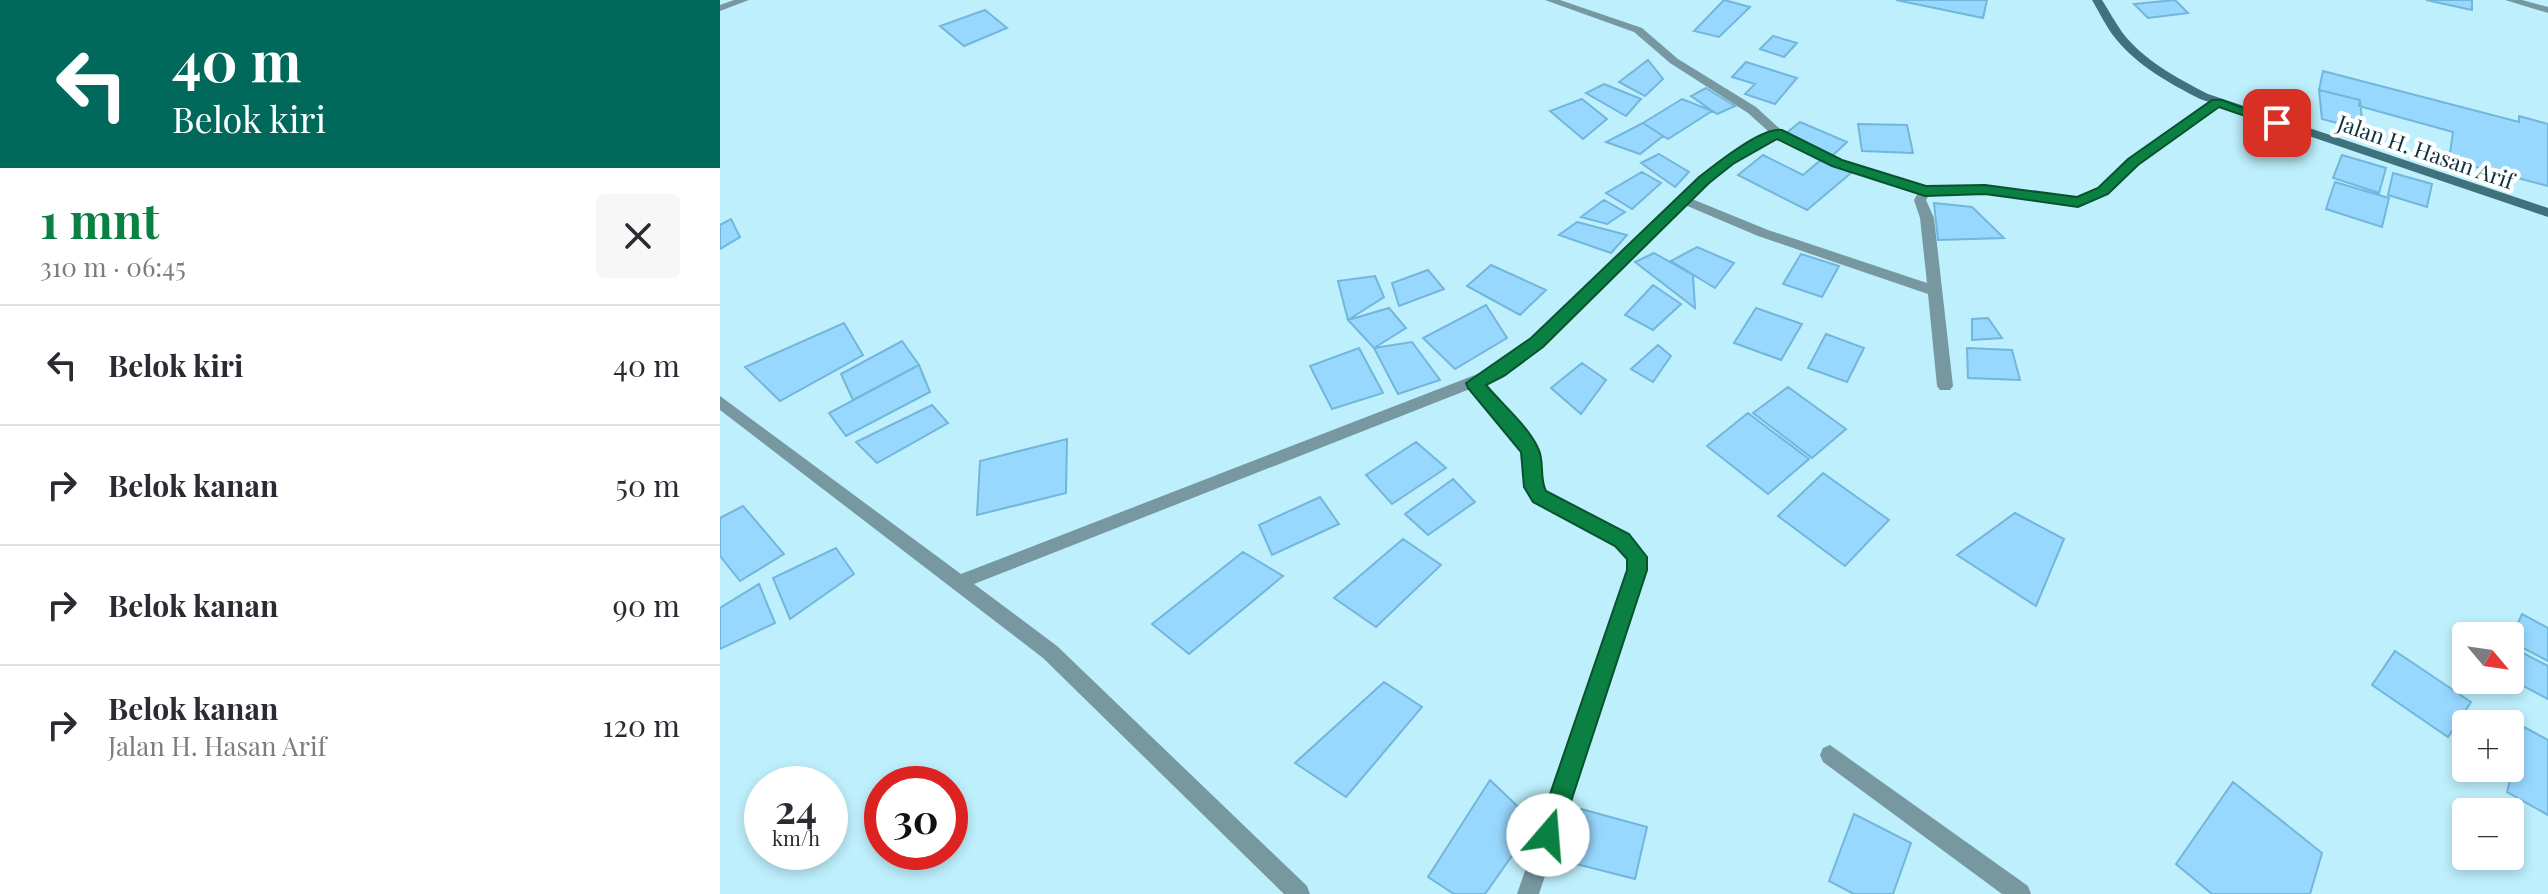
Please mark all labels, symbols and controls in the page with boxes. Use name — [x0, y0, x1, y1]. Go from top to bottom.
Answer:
text: 40 m — [172, 22, 301, 97]
icon: left — [40, 32, 144, 136]
pin — [2243, 89, 2311, 157]
text: Belok kiri — [172, 94, 326, 142]
icon: arrive — [2255, 101, 2299, 145]
street label: Jalan H. Hasan Arif — [2333, 106, 2520, 196]
text: 1 mnt — [40, 187, 159, 251]
button: close — [596, 194, 680, 278]
text: 310 m · 06:45 — [40, 249, 186, 284]
icon: left — [40, 343, 84, 387]
text: Belok kiri — [108, 345, 243, 385]
text: 40 m — [613, 345, 680, 385]
icon: right — [40, 463, 84, 507]
text: Belok kanan — [108, 465, 278, 505]
text: 50 m — [615, 465, 680, 505]
icon: right — [40, 583, 84, 627]
text: Belok kanan — [108, 585, 278, 625]
text: 90 m — [613, 585, 680, 625]
north arrow — [2452, 622, 2524, 694]
map controls — [2452, 622, 2524, 870]
text: Belok kanan — [108, 688, 278, 728]
icon: right — [40, 703, 84, 747]
text: 120 m — [602, 705, 680, 745]
button: + — [2452, 710, 2524, 782]
text: Jalan H. Hasan Arif — [108, 728, 326, 763]
speed limit sign: 30 — [864, 766, 968, 870]
text: 24 — [775, 781, 817, 834]
position arrow — [1506, 793, 1590, 877]
button: − — [2452, 798, 2524, 870]
text: km/h — [772, 824, 820, 851]

